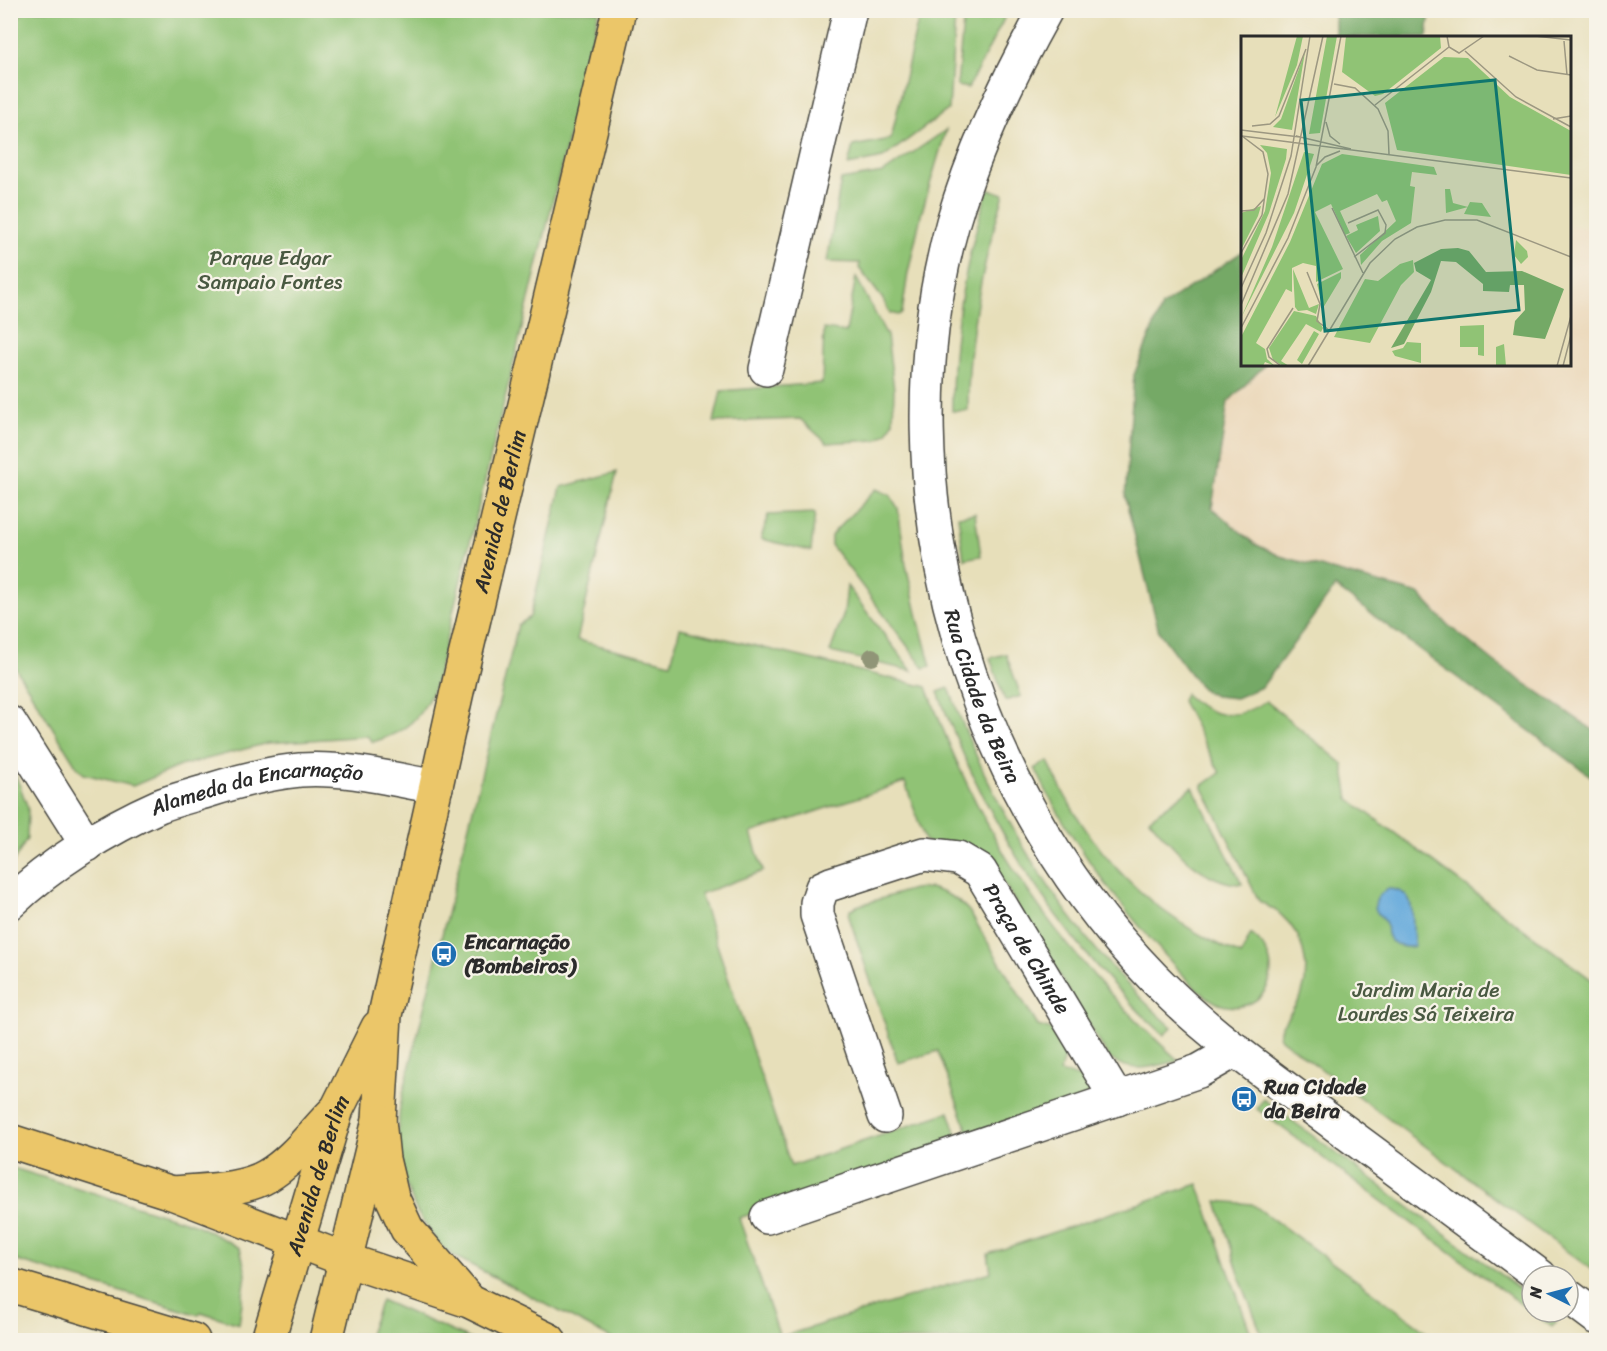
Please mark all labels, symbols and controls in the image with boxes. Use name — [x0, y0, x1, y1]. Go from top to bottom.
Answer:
inset map — [1241, 36, 1571, 366]
park label: Parque Edgar Sampaio Fontes — [198, 239, 343, 301]
street label: Avenida de Berlim — [462, 426, 537, 598]
street label: Rua Cidade da Beira — [933, 605, 1032, 791]
street label: Alameda da Encarnação — [143, 750, 366, 827]
street label: Praça de Chinde — [972, 875, 1081, 1022]
place label: Encarnação (Bombeiros) — [464, 923, 577, 985]
bus stop icon: Encarnação (Bombeiros) — [429, 939, 459, 969]
park label: Jardim Maria de Lourdes Sá Teixeira — [1338, 971, 1515, 1033]
place label: Rua Cidade da Beira — [1263, 1068, 1367, 1130]
bus stop icon: Rua Cidade da Beira — [1229, 1084, 1259, 1114]
street label: Avenida de Berlim — [275, 1088, 360, 1261]
north arrow — [1520, 1264, 1580, 1324]
text: N — [1520, 1285, 1551, 1301]

